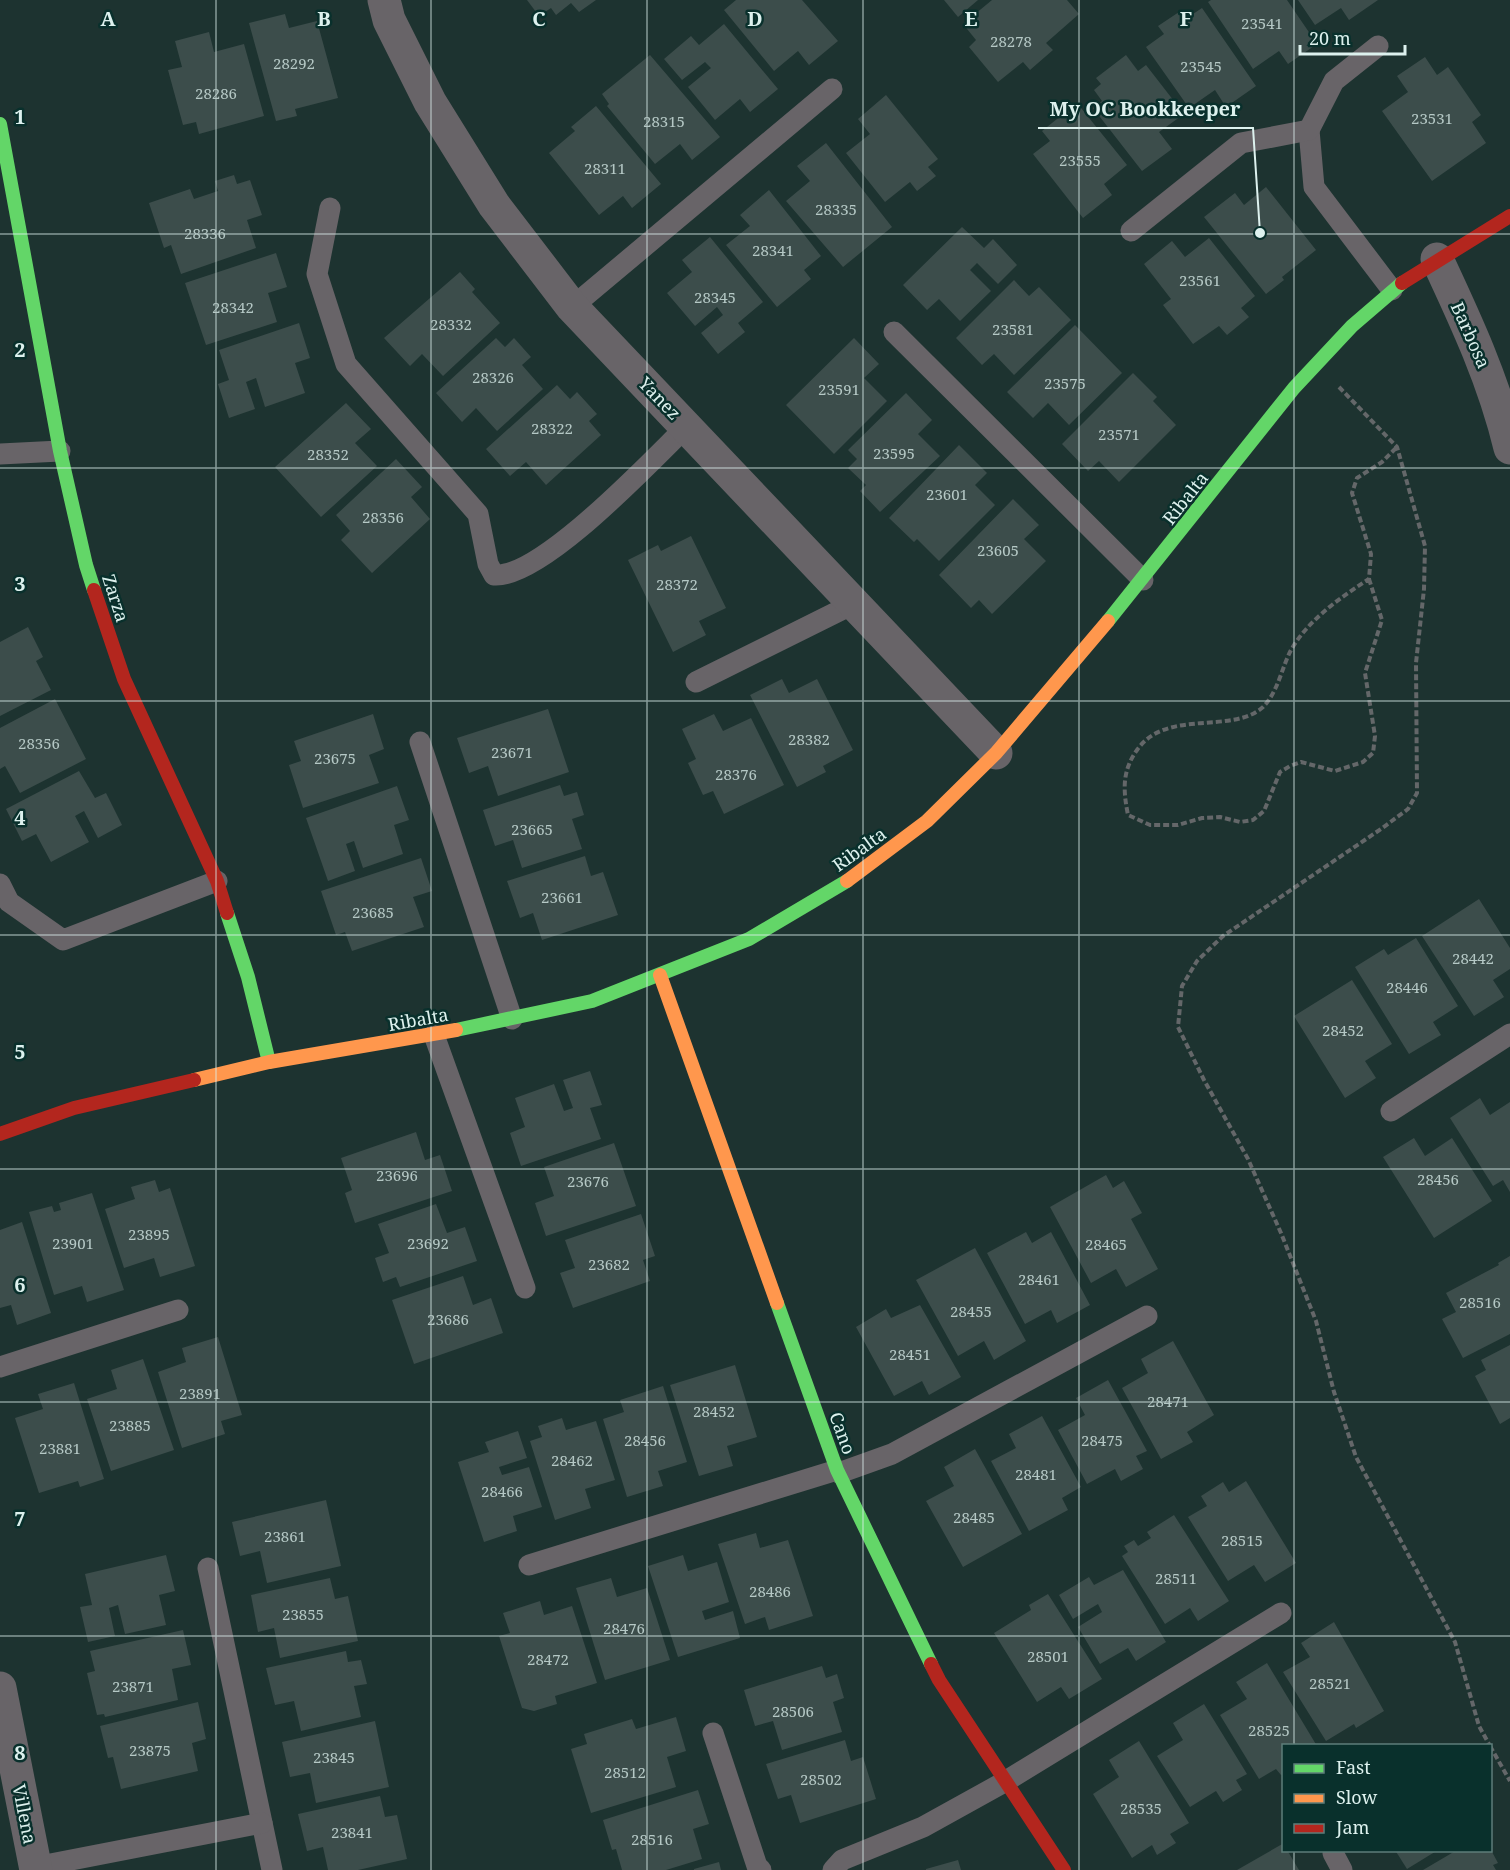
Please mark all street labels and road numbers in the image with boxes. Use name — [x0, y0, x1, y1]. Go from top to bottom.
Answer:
street label: Barbosa — [1446, 298, 1496, 372]
street label: Yanez — [633, 371, 686, 425]
street label: Ribalta — [1157, 467, 1213, 529]
street label: Zarza — [97, 571, 135, 625]
street label: Ribalta — [827, 821, 891, 877]
street label: Ribalta — [386, 1002, 450, 1036]
street label: Cano — [824, 1409, 862, 1457]
street label: Villena — [7, 1782, 43, 1846]

